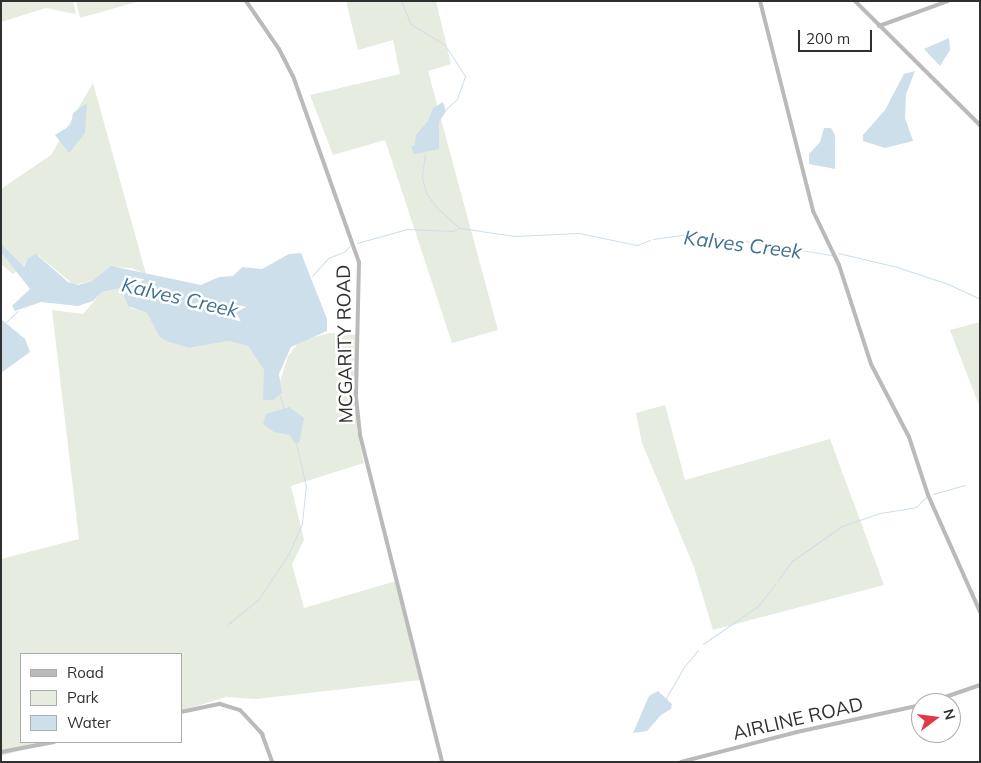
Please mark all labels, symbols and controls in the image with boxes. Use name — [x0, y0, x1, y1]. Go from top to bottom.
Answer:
scale bar — [801, 20, 875, 52]
text: 200 m — [806, 29, 850, 48]
water label: Kalves Creek — [683, 225, 803, 263]
street label: MCGARITY ROAD — [332, 265, 358, 423]
water label: Kalves Creek — [119, 272, 241, 322]
legend — [20, 653, 182, 743]
text: Road — [67, 663, 104, 682]
text: Park — [67, 688, 99, 707]
street label: AIRLINE ROAD — [731, 693, 865, 745]
north arrow — [911, 693, 961, 743]
text: N — [939, 707, 960, 722]
text: Water — [67, 713, 111, 732]

